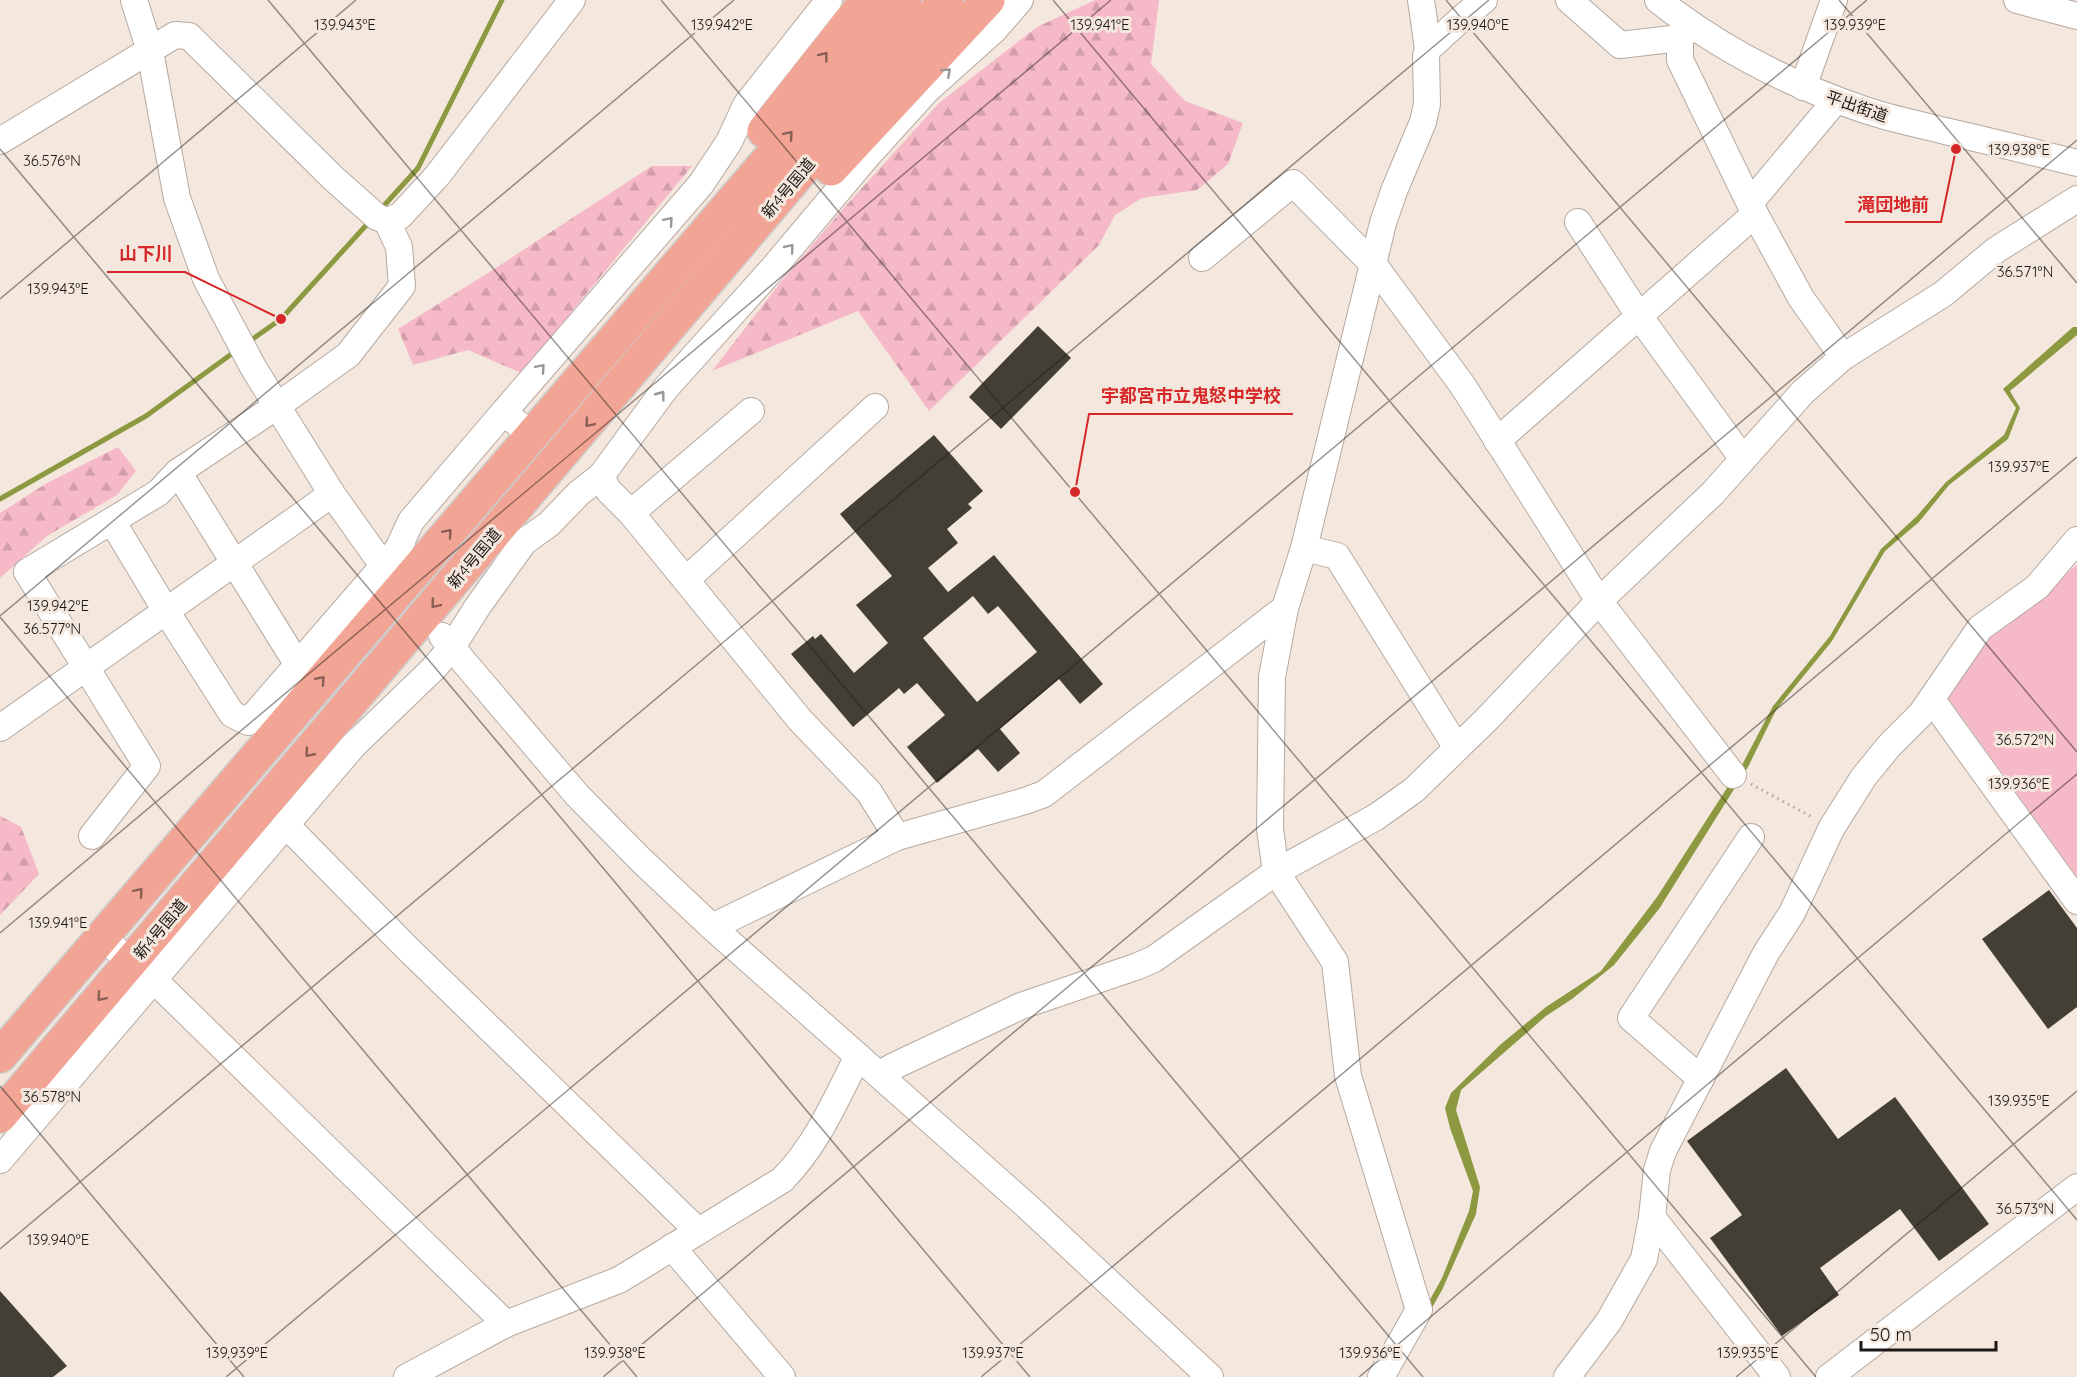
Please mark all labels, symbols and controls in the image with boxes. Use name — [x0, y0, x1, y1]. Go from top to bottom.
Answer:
text: 139.943°E — [314, 15, 376, 34]
text: 139.942°E — [691, 15, 753, 34]
text: 139.941°E — [1070, 15, 1130, 34]
text: 139.940°E — [1447, 15, 1509, 34]
text: 139.939°E — [1824, 15, 1886, 34]
one-way arrow — [816, 52, 827, 63]
one-way arrow — [940, 68, 951, 79]
street label: 平出街道 — [1823, 86, 1891, 126]
one-way arrow — [782, 131, 793, 142]
text: 139.938°E — [1988, 140, 2050, 159]
text: 36.576°N — [23, 151, 81, 170]
street label: 新4号国道 — [757, 154, 819, 222]
callout: 滝団地前 — [1845, 186, 1941, 222]
text: 滝団地前 — [1857, 193, 1929, 216]
one-way arrow — [662, 217, 673, 228]
callout: 山下川 — [107, 236, 185, 272]
text: 山下川 — [119, 242, 173, 265]
one-way arrow — [782, 244, 793, 255]
text: 36.571°N — [1997, 262, 2053, 281]
text: 139.943°E — [27, 279, 89, 298]
one-way arrow — [534, 364, 545, 375]
callout: 宇都宮市立鬼怒中学校 — [1089, 378, 1293, 414]
text: 宇都宮市立鬼怒中学校 — [1101, 384, 1281, 407]
one-way arrow — [654, 390, 665, 401]
one-way arrow — [585, 416, 596, 427]
text: 139.937°E — [1988, 457, 2050, 476]
street label: 新4号国道 — [443, 524, 505, 592]
one-way arrow — [441, 529, 452, 540]
text: 139.942°E — [27, 596, 89, 615]
one-way arrow — [432, 597, 443, 608]
text: 36.577°N — [23, 619, 81, 638]
one-way arrow — [313, 676, 324, 687]
text: 36.572°N — [1996, 730, 2054, 749]
one-way arrow — [305, 746, 316, 757]
text: 139.936°E — [1988, 774, 2050, 793]
one-way arrow — [132, 888, 143, 899]
street label: 新4号国道 — [129, 895, 191, 963]
text: 139.941°E — [28, 913, 88, 932]
one-way arrow — [98, 990, 109, 1001]
text: 36.578°N — [23, 1087, 81, 1106]
text: 139.935°E — [1988, 1091, 2050, 1110]
text: 36.573°N — [1996, 1199, 2054, 1218]
text: 139.940°E — [27, 1230, 89, 1249]
scale bar — [1861, 1314, 1996, 1352]
text: 50 m — [1870, 1323, 1912, 1346]
text: 139.939°E — [206, 1343, 268, 1362]
text: 139.938°E — [584, 1343, 646, 1362]
text: 139.937°E — [962, 1343, 1024, 1362]
text: 139.936°E — [1339, 1343, 1401, 1362]
text: 139.935°E — [1717, 1343, 1779, 1362]

